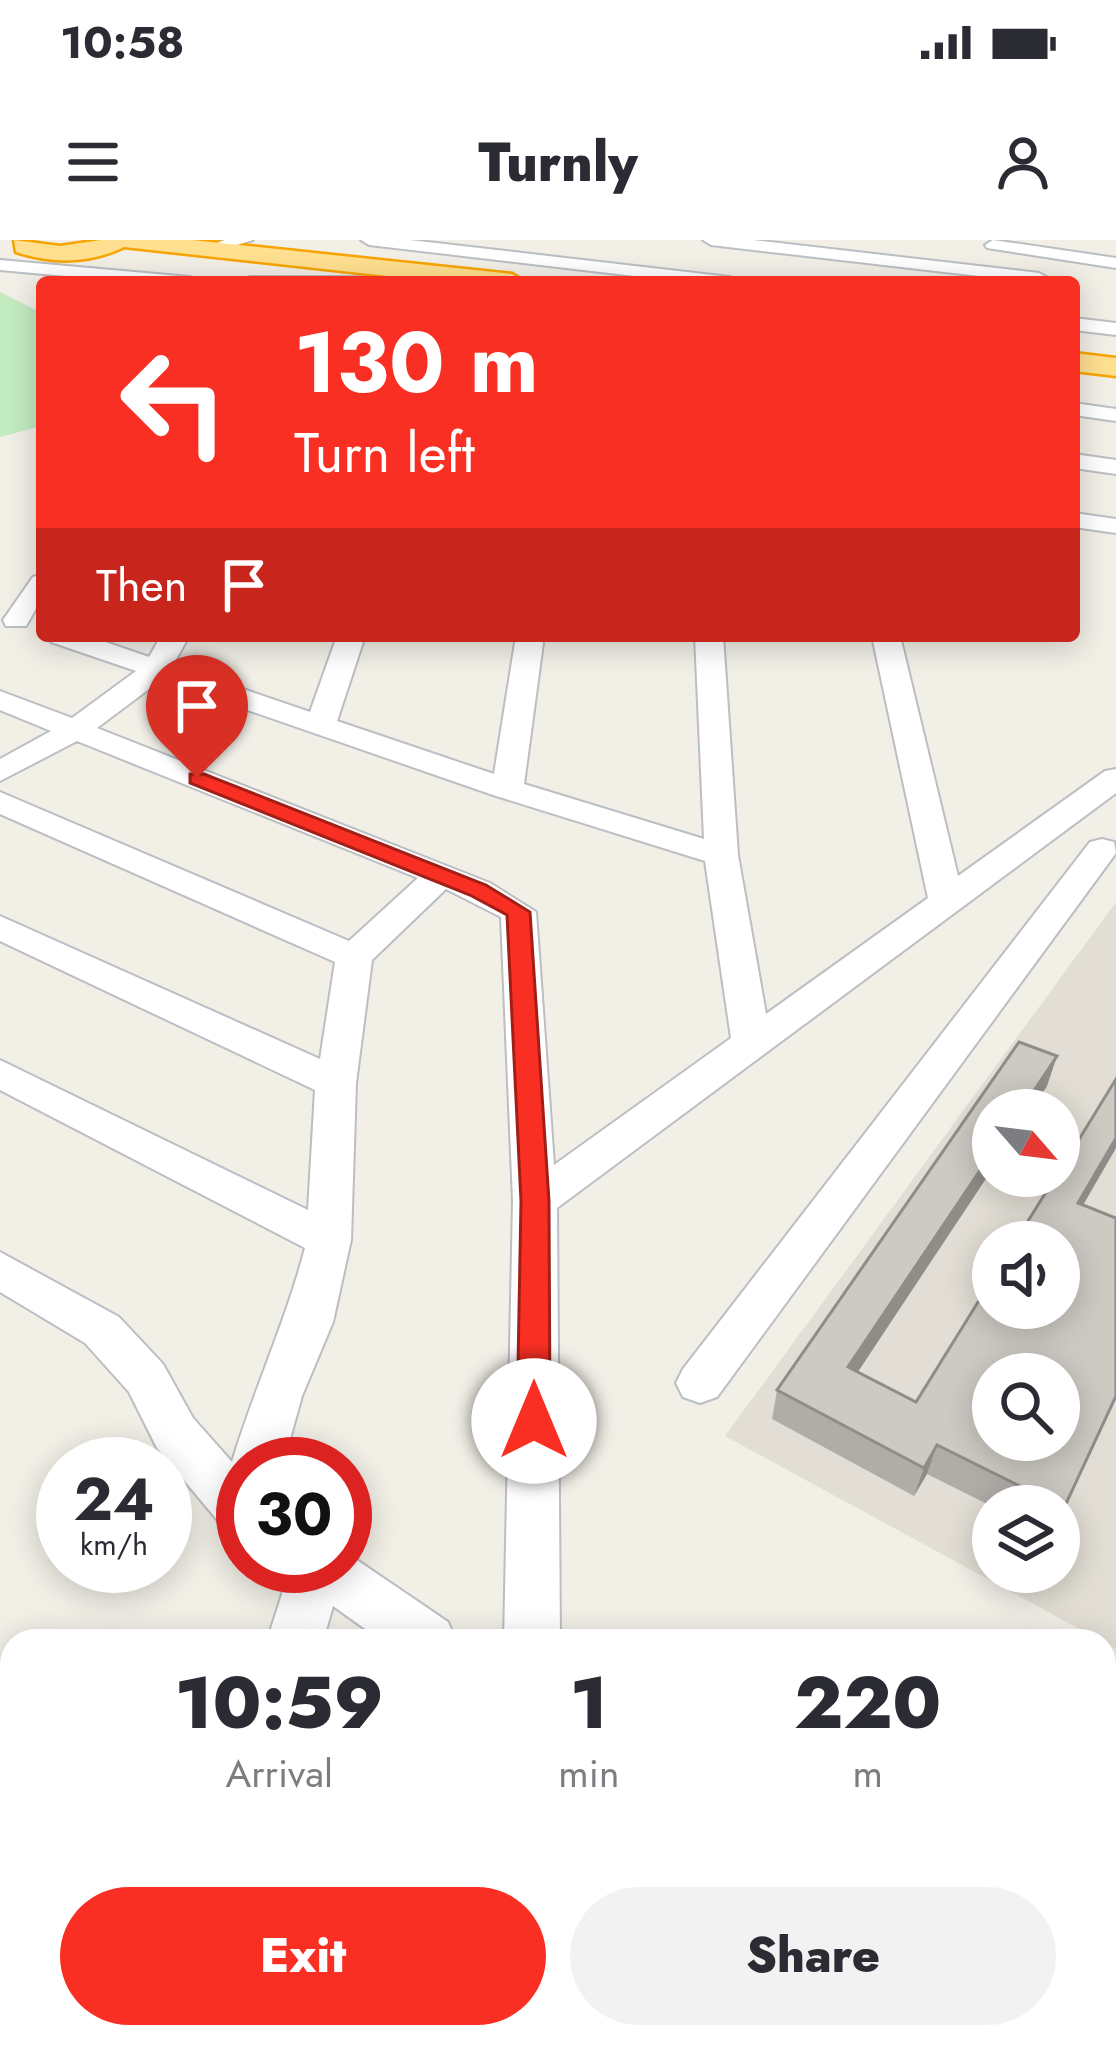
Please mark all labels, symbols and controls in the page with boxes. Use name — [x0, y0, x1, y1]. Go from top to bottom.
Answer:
text: 10:58 — [60, 10, 184, 75]
text: Turnly — [478, 123, 638, 201]
icon: menu — [60, 129, 126, 195]
icon: person — [990, 129, 1056, 195]
text: 130 m — [294, 302, 539, 424]
icon: left — [96, 324, 252, 480]
text: Turn left — [294, 414, 475, 492]
icon: arrive — [211, 552, 277, 618]
text: Then — [96, 553, 187, 618]
pin — [146, 655, 248, 778]
icon: arrive — [164, 673, 230, 739]
north arrow — [972, 1089, 1080, 1197]
map controls — [972, 1089, 1080, 1593]
button: sound — [972, 1221, 1080, 1329]
button: search — [972, 1353, 1080, 1461]
position arrow — [471, 1358, 597, 1484]
speed limit sign: 30 — [216, 1437, 372, 1593]
text: 24 — [73, 1456, 155, 1543]
button: layers — [972, 1485, 1080, 1593]
text: km/h — [80, 1523, 148, 1566]
text: 10:59 — [175, 1651, 384, 1755]
text: 1 — [570, 1651, 608, 1755]
text: 220 — [794, 1651, 941, 1755]
text: Arrival — [225, 1745, 333, 1802]
text: min — [558, 1745, 619, 1802]
text: m — [852, 1745, 883, 1802]
button: Exit — [60, 1887, 546, 2025]
button: Share — [570, 1887, 1056, 2025]

